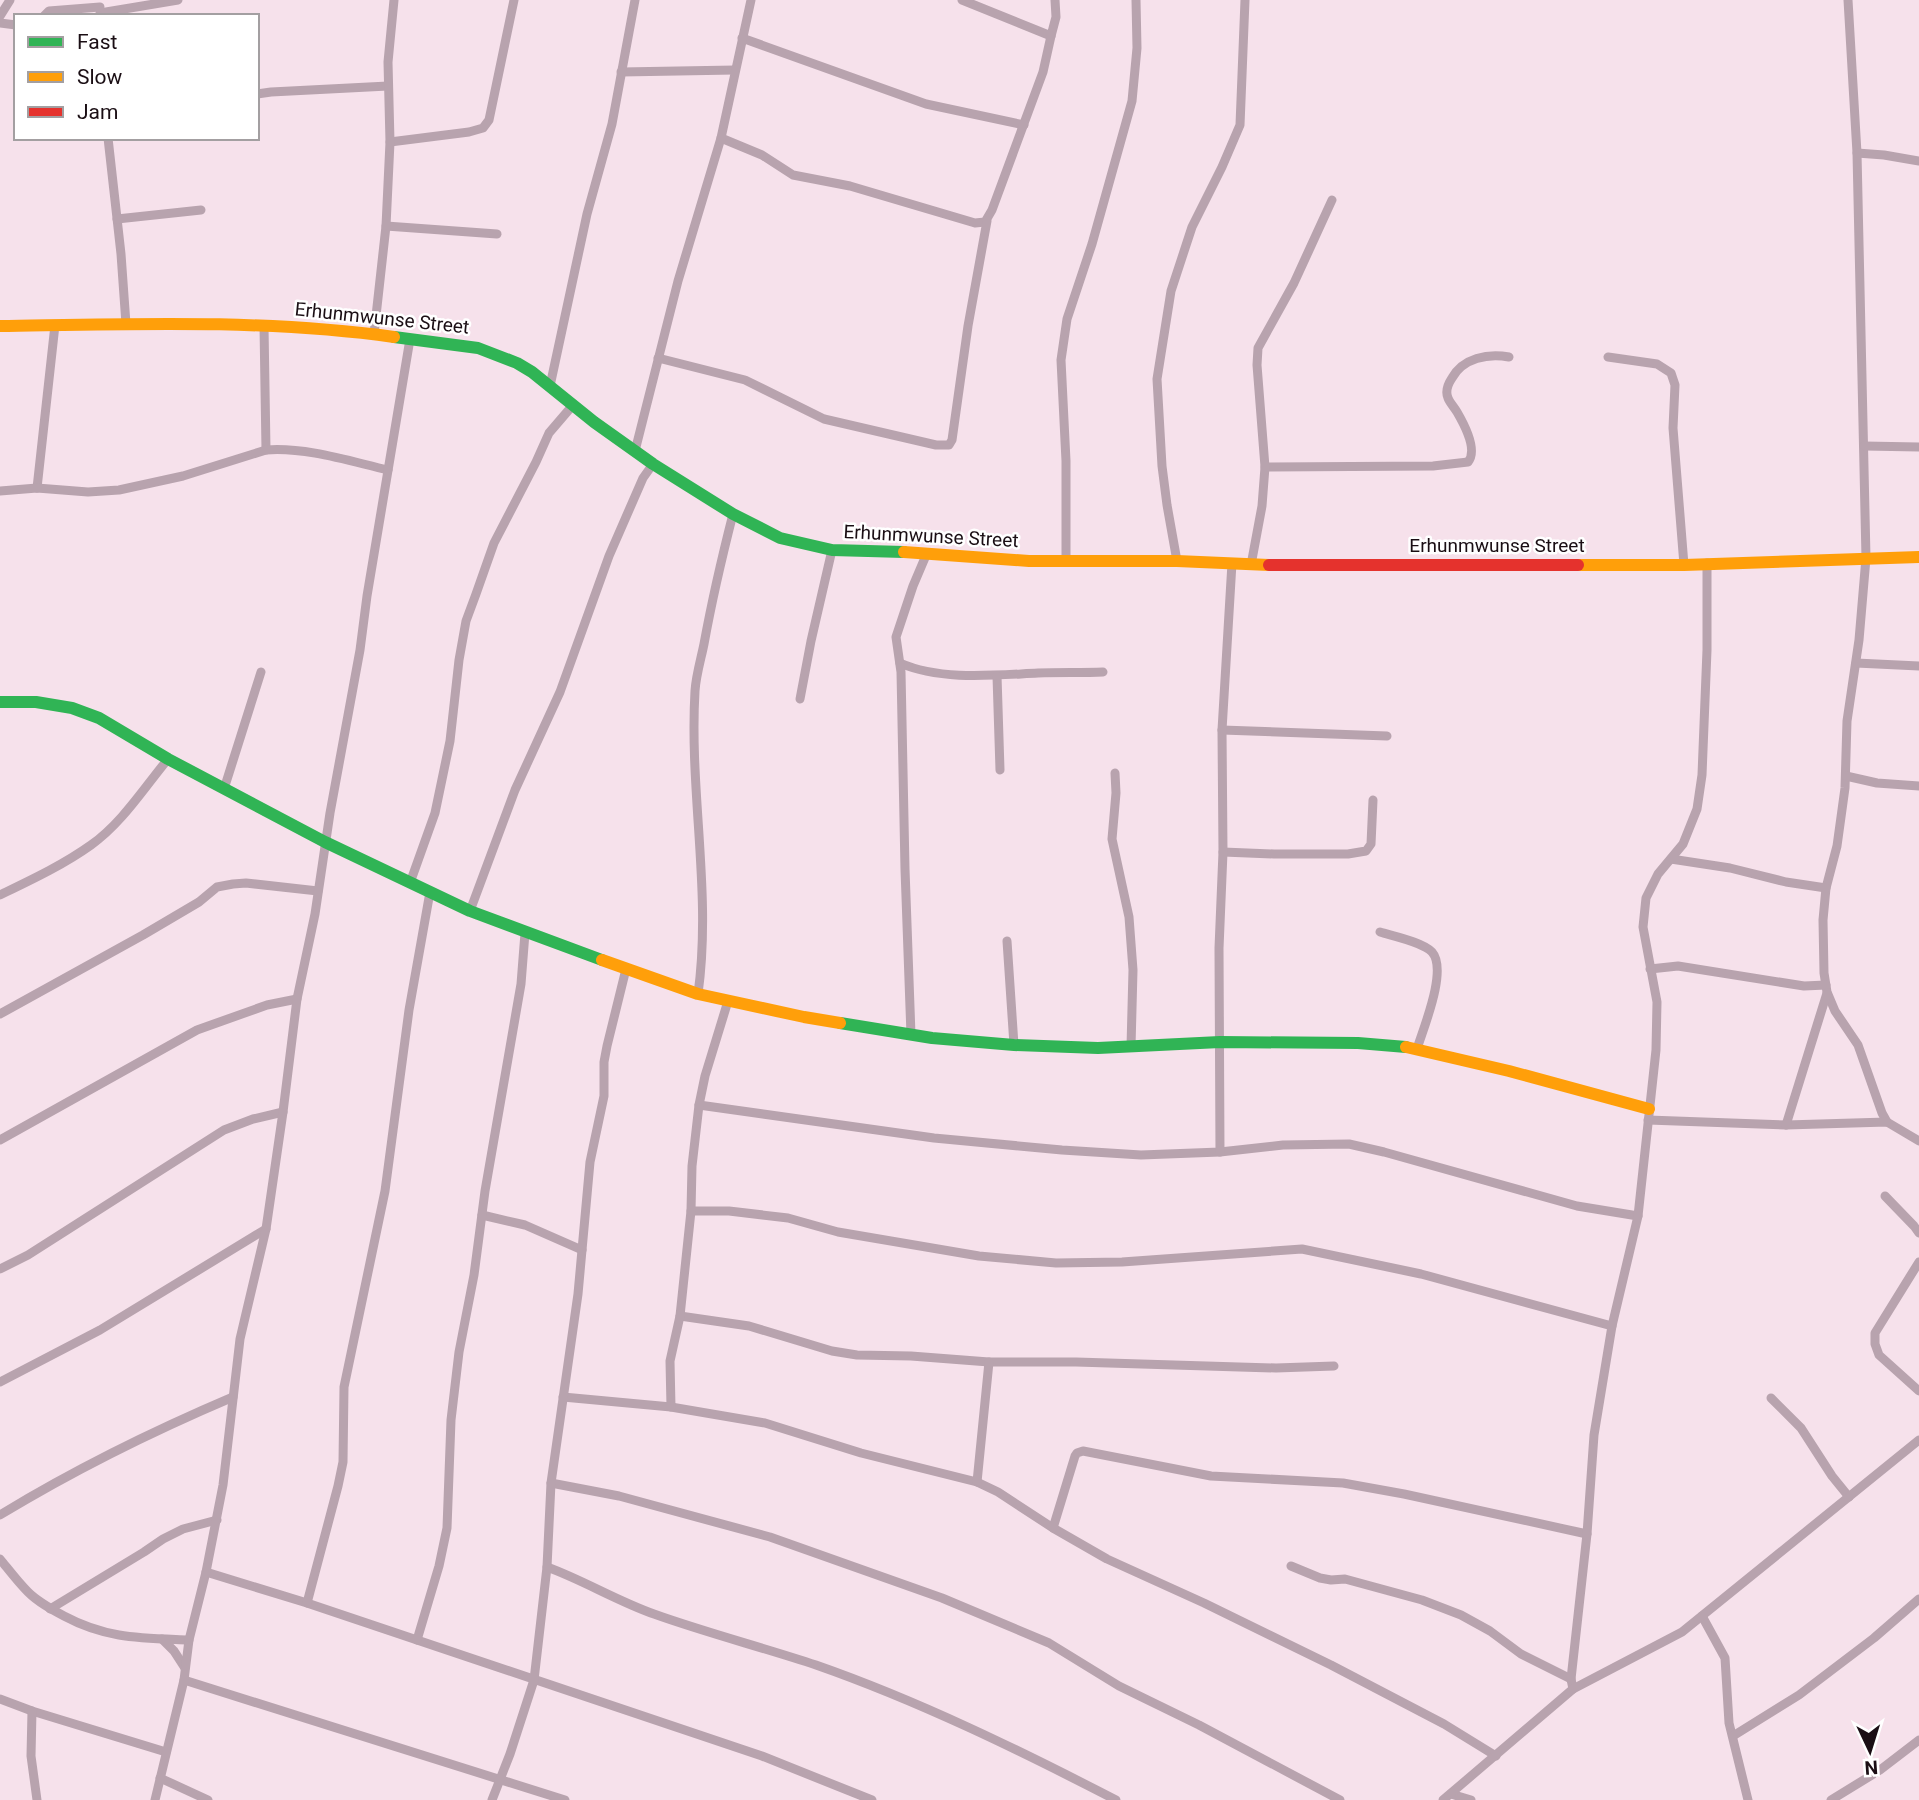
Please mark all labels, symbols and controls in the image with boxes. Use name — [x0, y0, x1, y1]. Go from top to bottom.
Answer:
legend — [14, 14, 259, 140]
text: Fast — [77, 30, 118, 54]
text: Slow — [77, 65, 123, 89]
text: Jam — [77, 100, 118, 124]
street label: Erhunmwunse Street — [294, 297, 470, 339]
street label: Erhunmwunse Street — [843, 520, 1019, 552]
street label: Erhunmwunse Street — [1409, 534, 1585, 557]
north arrow — [1835, 1716, 1905, 1786]
text: N — [1864, 1756, 1879, 1779]

